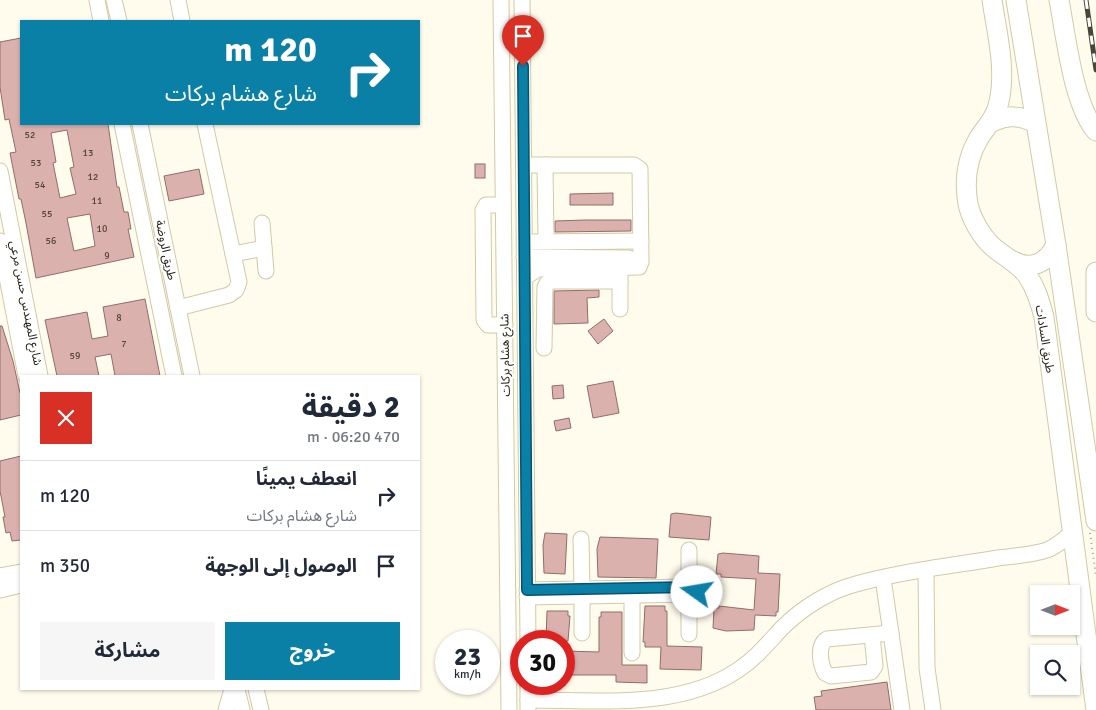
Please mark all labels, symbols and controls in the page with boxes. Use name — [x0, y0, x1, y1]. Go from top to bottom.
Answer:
pin — [502, 15, 544, 66]
icon: arrive — [509, 22, 537, 50]
text: 120 m — [224, 28, 317, 71]
icon: right — [335, 40, 400, 105]
text: شارع هشام بركات — [165, 80, 317, 107]
house number: 52 — [25, 129, 35, 141]
house number: 13 — [83, 147, 93, 159]
house number: 53 — [31, 157, 41, 169]
house number: 12 — [88, 171, 98, 183]
house number: 54 — [35, 179, 46, 191]
house number: 11 — [92, 195, 102, 207]
house number: 55 — [42, 208, 52, 220]
street label: طريق الروضة — [152, 219, 179, 282]
house number: 10 — [97, 223, 107, 235]
house number: 56 — [46, 235, 56, 247]
street label: شارع المهندس حسن مرعي — [4, 239, 45, 367]
house number: 9 — [104, 250, 110, 262]
street label: طريق السادات — [1032, 304, 1057, 374]
house number: 8 — [116, 312, 122, 324]
street label: شارع هشام بركات — [497, 313, 515, 397]
house number: 7 — [121, 338, 127, 350]
house number: 59 — [70, 350, 80, 362]
text: 2 دقيقة — [302, 389, 400, 426]
button: close — [40, 392, 92, 444]
text: 470 m · 06:20 — [307, 427, 400, 447]
text: انعطف يمينًا — [256, 467, 357, 491]
icon: right — [372, 482, 400, 510]
text: 120 m — [40, 484, 90, 508]
text: شارع هشام بركات — [246, 506, 357, 526]
icon: arrive — [372, 552, 400, 580]
text: 350 m — [40, 554, 90, 578]
text: الوصول إلى الوجهة — [205, 554, 357, 578]
position arrow — [670, 565, 722, 617]
north arrow — [1030, 585, 1080, 635]
map controls — [1030, 585, 1080, 695]
button: مشاركة — [40, 622, 215, 680]
button: خروج — [225, 622, 400, 680]
speed limit sign: 30 — [510, 630, 575, 695]
text: 23 — [454, 641, 481, 672]
button: search — [1030, 645, 1080, 695]
text: km/h — [454, 667, 481, 682]

